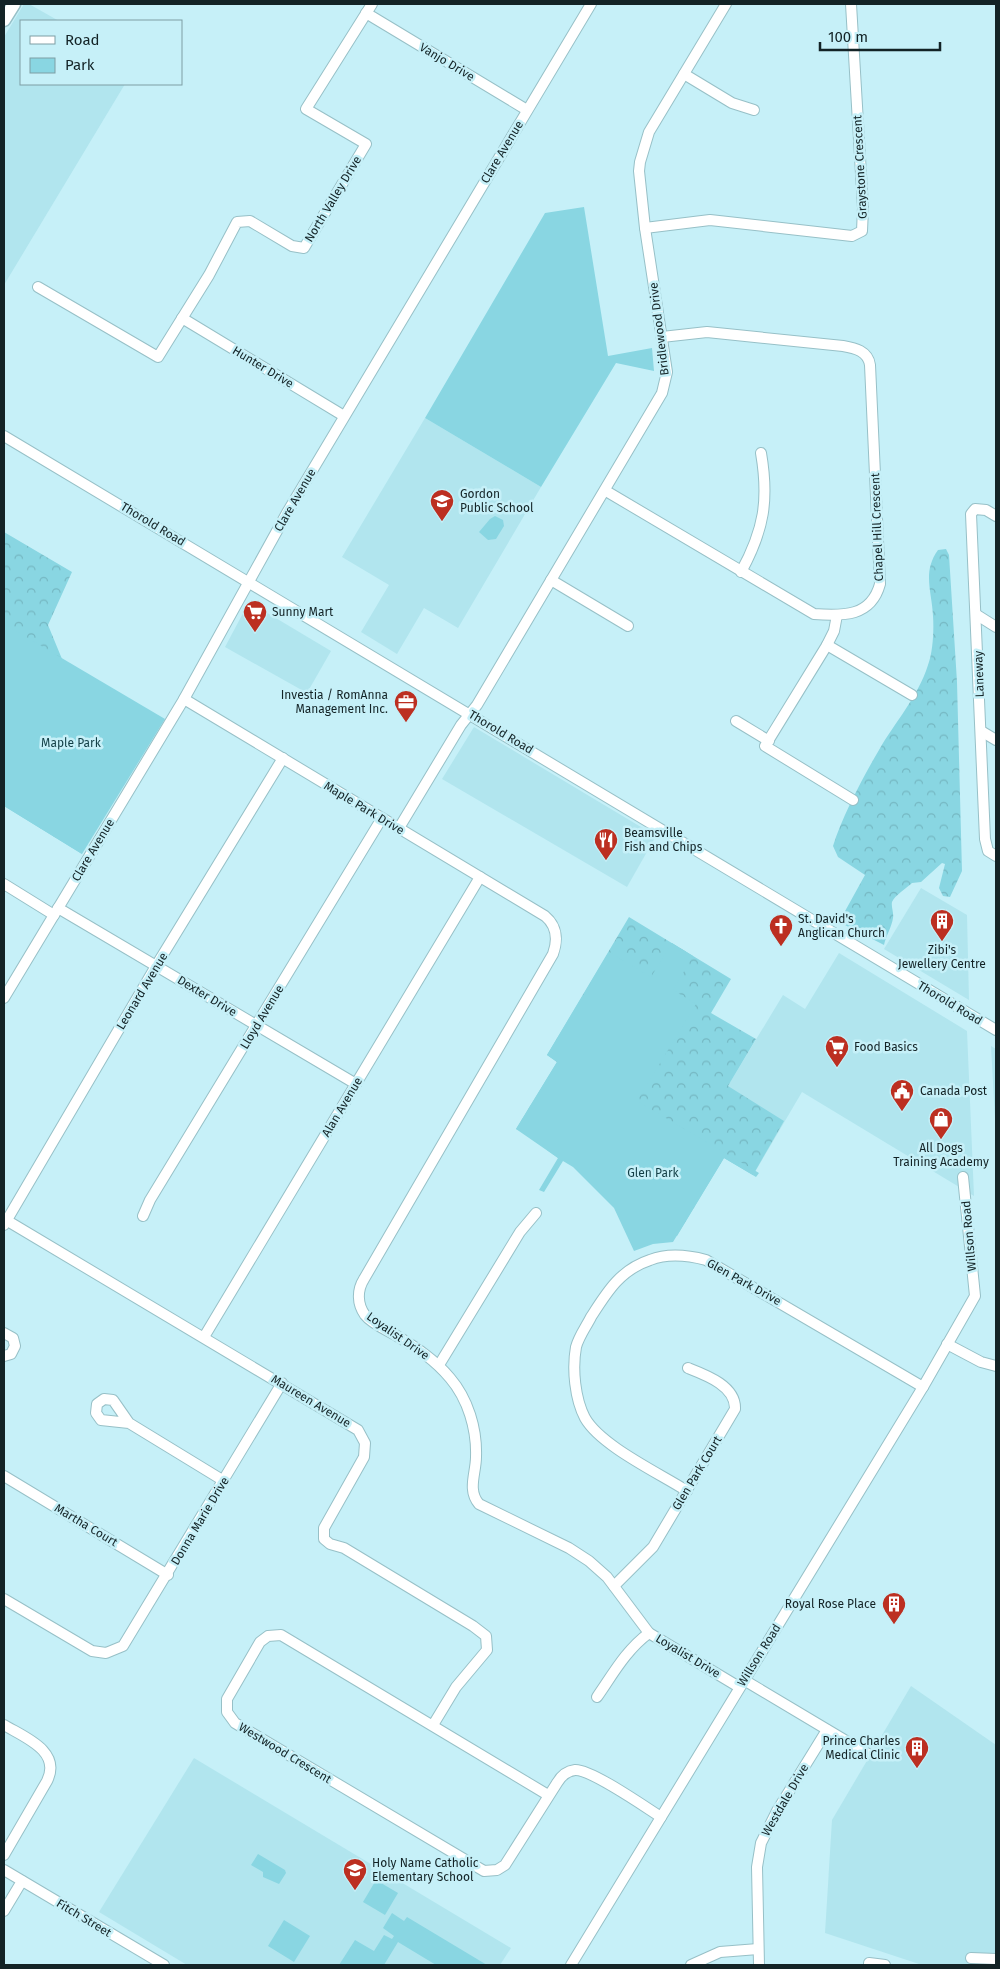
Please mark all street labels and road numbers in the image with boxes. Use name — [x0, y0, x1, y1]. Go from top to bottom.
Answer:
street label: Vanjo Drive — [417, 40, 477, 84]
street label: Graystone Crescent — [850, 114, 870, 219]
street label: Clare Avenue — [478, 118, 526, 186]
street label: North Valley Drive — [302, 154, 364, 244]
street label: Bridlewood Drive — [646, 282, 672, 376]
street label: Hunter Drive — [230, 343, 296, 391]
street label: Clare Avenue — [271, 466, 319, 534]
street label: Chapel Hill Crescent — [868, 472, 886, 582]
street label: Thorold Road — [118, 499, 188, 549]
street label: Laneway — [971, 650, 987, 698]
street label: Thorold Road — [466, 707, 536, 757]
street label: Maple Park Drive — [321, 779, 407, 837]
street label: Clare Avenue — [69, 816, 117, 884]
street label: Leonard Avenue — [114, 950, 170, 1032]
street label: Dexter Drive — [175, 973, 239, 1019]
street label: Thorold Road — [915, 978, 985, 1028]
street label: Lloyd Avenue — [237, 982, 287, 1052]
street label: Alan Avenue — [319, 1075, 365, 1139]
street label: Willson Road — [959, 1200, 979, 1272]
street label: Glen Park Drive — [704, 1256, 784, 1308]
street label: Loyalist Drive — [364, 1309, 432, 1363]
street label: Maureen Avenue — [269, 1372, 353, 1430]
street label: Glen Park Court — [669, 1433, 725, 1513]
street label: Donna Marie Drive — [168, 1474, 232, 1568]
street label: Martha Court — [52, 1501, 121, 1550]
street label: Willson Road — [734, 1621, 784, 1689]
street label: Loyalist Drive — [653, 1631, 723, 1681]
street label: Westwood Crescent — [236, 1720, 334, 1787]
street label: Westdale Drive — [759, 1761, 811, 1839]
street label: Fitch Street — [54, 1896, 115, 1940]

